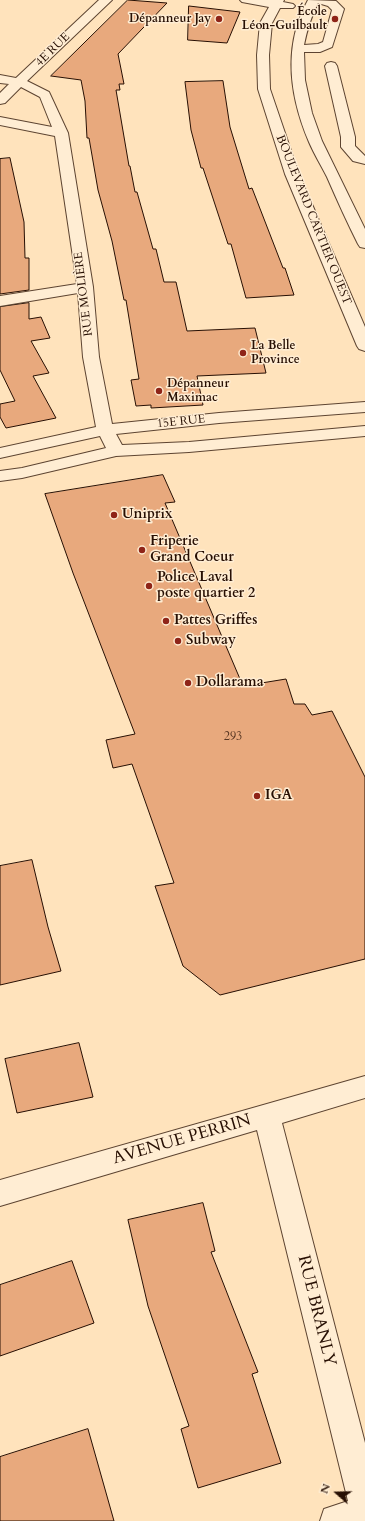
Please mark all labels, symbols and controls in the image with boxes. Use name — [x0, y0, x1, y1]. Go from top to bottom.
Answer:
place label: École Léon-Guilbault — [242, 5, 327, 33]
place label: Dépanneur Jay — [129, 12, 211, 26]
marker: Dépanneur Jay — [214, 14, 224, 24]
marker: École Léon-Guilbault — [330, 14, 340, 24]
street label: 4E RUE — [33, 30, 73, 70]
street label: BOULEVARD CARTIER OUEST — [272, 133, 354, 307]
street label: RUE MOLIÈRE — [72, 251, 96, 337]
place label: La Belle Province — [251, 339, 300, 367]
marker: La Belle Province — [238, 348, 248, 358]
place label: Dépanneur Maximac — [167, 377, 229, 405]
marker: Dépanneur Maximac — [154, 386, 164, 396]
street label: 15E RUE — [156, 412, 206, 432]
place label: Uniprix — [122, 507, 173, 523]
marker: Uniprix — [109, 510, 119, 520]
place label: Friperie Grand Coeur — [150, 534, 234, 566]
marker: Friperie Grand Coeur — [137, 545, 147, 555]
place label: Police Laval poste quartier 2 — [157, 570, 255, 602]
marker: Police Laval poste quartier 2 — [144, 581, 154, 591]
place label: Pattes Griffes — [174, 613, 257, 629]
marker: Pattes Griffes — [161, 616, 171, 626]
place label: Subway — [186, 633, 236, 649]
marker: Subway — [173, 636, 183, 646]
place label: Dollarama — [196, 675, 264, 691]
marker: Dollarama — [183, 678, 193, 688]
house number: 293 — [224, 730, 242, 744]
place label: IGA — [265, 788, 292, 804]
marker: IGA — [252, 791, 262, 801]
street label: AVENUE PERRIN — [110, 1110, 254, 1170]
street label: RUE BRANLY — [292, 1253, 340, 1369]
north arrow — [317, 1473, 357, 1513]
text: N — [317, 1482, 334, 1496]

